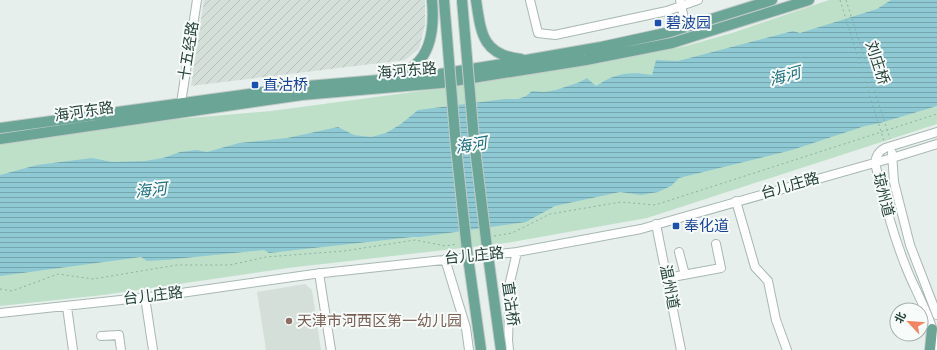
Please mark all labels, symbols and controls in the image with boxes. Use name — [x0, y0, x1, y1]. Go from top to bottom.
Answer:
place label: 碧波园 — [666, 14, 711, 33]
marker: 碧波园 — [653, 18, 663, 28]
street label: 十五经路 — [175, 20, 203, 82]
street label: 刘庄桥 — [861, 39, 893, 87]
street label: 海河东路 — [376, 59, 438, 83]
water label: 海河 — [767, 63, 806, 90]
place label: 直沽桥 — [263, 76, 308, 95]
marker: 直沽桥 — [250, 80, 260, 90]
street label: 海河东路 — [53, 98, 115, 126]
water label: 海河 — [454, 134, 491, 158]
street label: 台儿庄路 — [759, 169, 821, 203]
street label: 琼州道 — [868, 171, 898, 219]
water label: 海河 — [134, 180, 171, 202]
place label: 奉化道 — [684, 217, 729, 236]
marker: 奉化道 — [671, 221, 681, 231]
street label: 台儿庄路 — [443, 243, 505, 269]
street label: 温州道 — [655, 263, 683, 311]
street label: 直沽桥 — [497, 280, 523, 328]
street label: 台儿庄路 — [122, 283, 184, 309]
north arrow — [889, 302, 929, 342]
text: 北 — [892, 310, 909, 326]
place label: 天津市河西区第一幼儿园 — [297, 312, 462, 331]
marker: 天津市河西区第一幼儿园 — [284, 316, 294, 326]

